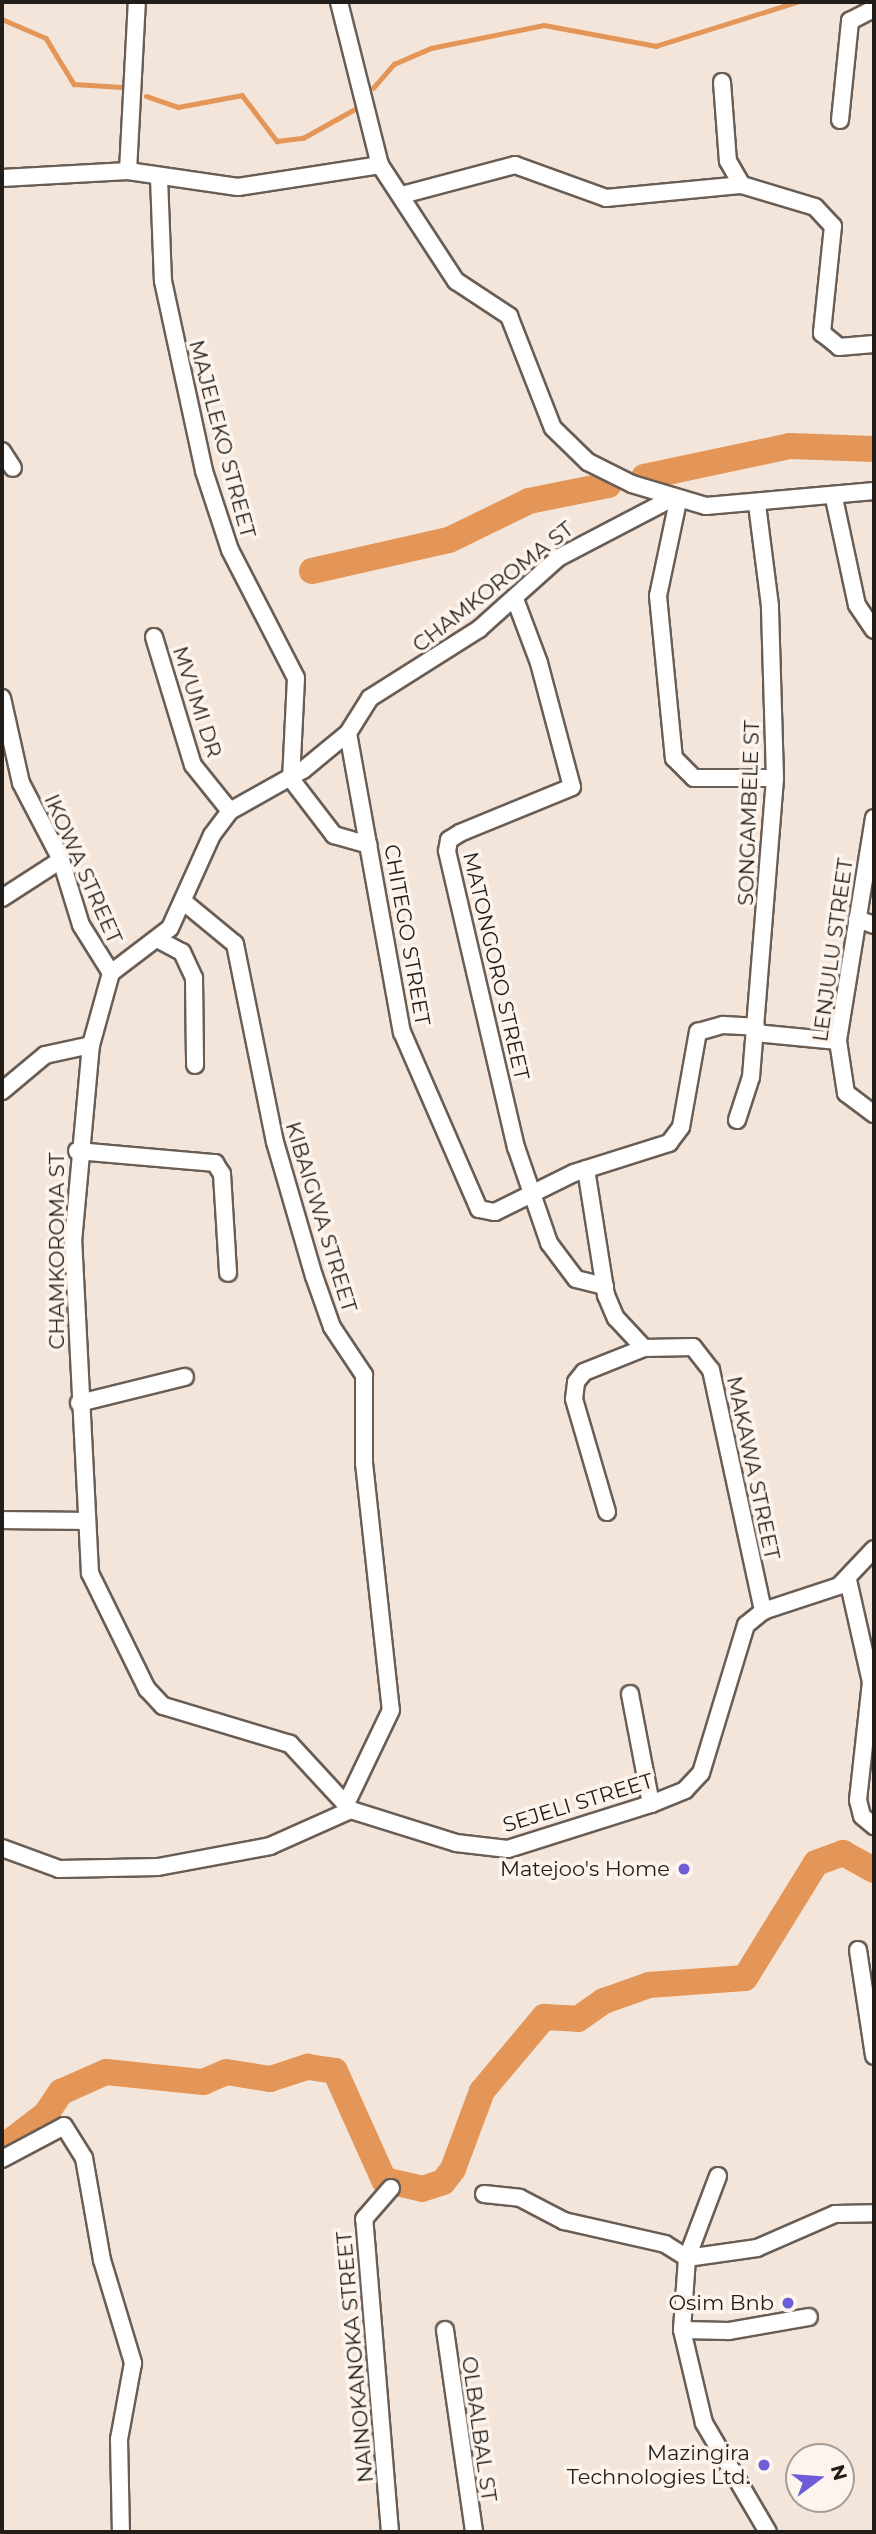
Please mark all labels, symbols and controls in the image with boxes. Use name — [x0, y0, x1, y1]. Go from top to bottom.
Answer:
street label: MAJELEKO STREET — [183, 337, 261, 541]
street label: CHAMKOROMA ST — [408, 516, 578, 658]
street label: MVUMI DR — [167, 643, 227, 761]
street label: SONGAMBELE ST — [733, 720, 765, 906]
street label: IKOWA STREET — [39, 790, 127, 948]
street label: CHITEGO STREET — [379, 842, 435, 1028]
street label: MATONGORO STREET — [457, 850, 535, 1082]
street label: LENJULU STREET — [808, 857, 858, 1043]
street label: KIBAIGWA STREET — [280, 1119, 362, 1315]
street label: CHAMKOROMA ST — [44, 1153, 70, 1349]
street label: MAKAWA STREET — [721, 1374, 785, 1562]
street label: SEJELI STREET — [500, 1768, 656, 1838]
place label: Matejoo's Home — [500, 1856, 670, 1882]
marker: Matejoo's Home — [676, 1861, 692, 1877]
street label: NAINOKANOKA STREET — [331, 2230, 379, 2484]
place label: Osim Bnb — [668, 2290, 774, 2316]
marker: Osim Bnb — [780, 2295, 796, 2311]
street label: OLBALBAL ST — [456, 2355, 502, 2503]
place label: Mazingira Technologies Ltd. — [567, 2440, 750, 2490]
north arrow — [785, 2443, 855, 2513]
marker: Mazingira Technologies Ltd. — [756, 2457, 772, 2473]
text: N — [826, 2462, 852, 2483]

